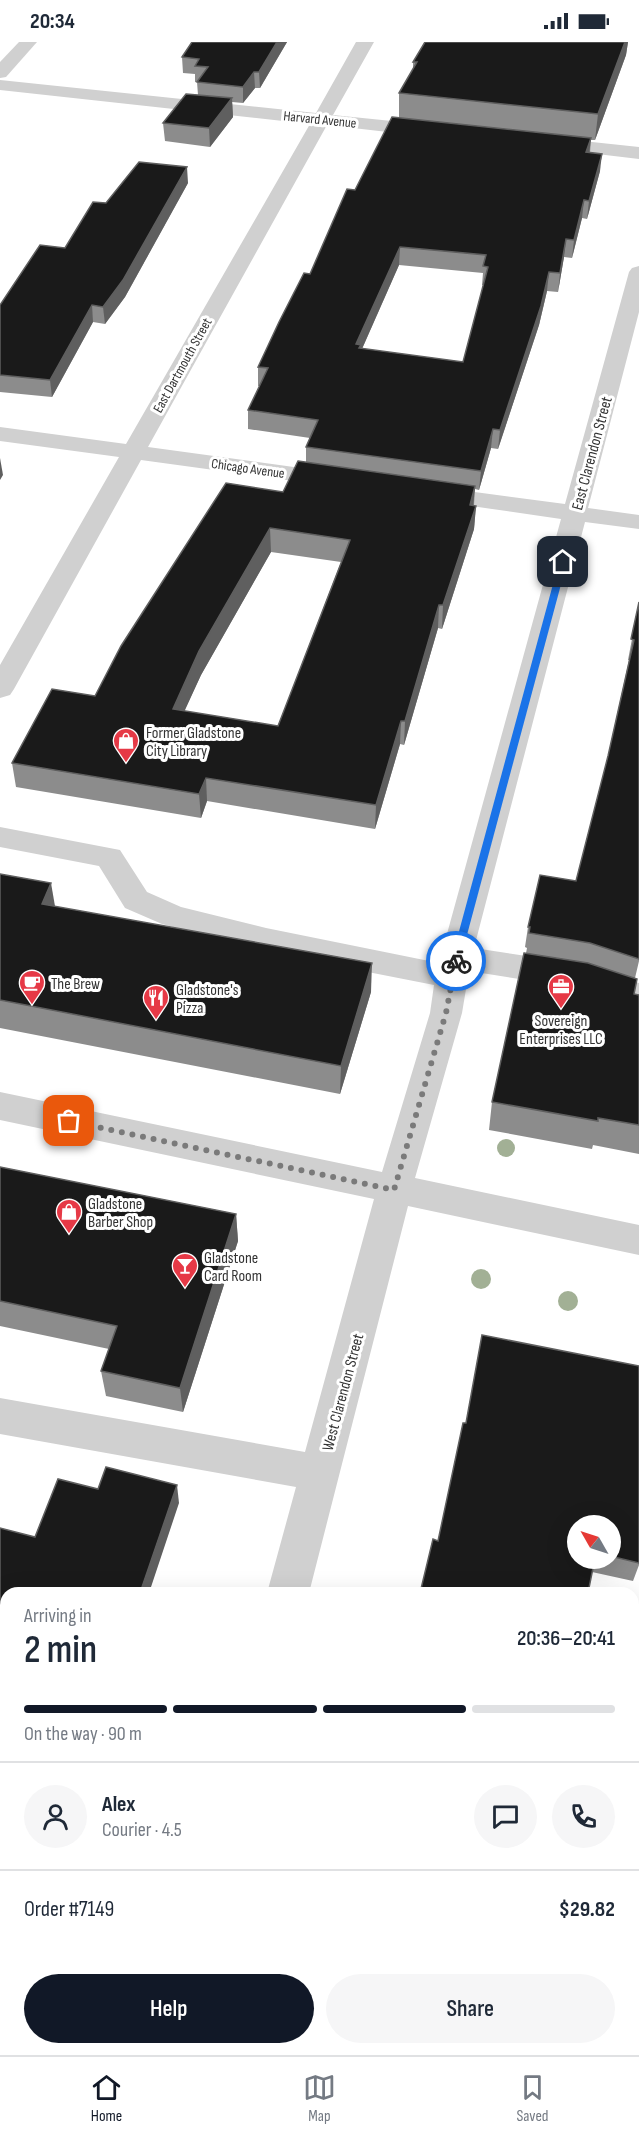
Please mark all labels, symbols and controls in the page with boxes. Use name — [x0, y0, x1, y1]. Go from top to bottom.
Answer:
text: 20:34 — [30, 8, 75, 35]
street label: Harvard Avenue — [283, 107, 357, 132]
street label: East Dartmouth Street — [149, 315, 216, 416]
street label: East Clarendon Street — [568, 394, 617, 512]
street label: Chicago Avenue — [210, 455, 286, 482]
pin — [537, 536, 588, 587]
icon: home — [546, 545, 579, 578]
place label: Former Gladstone City Library — [146, 724, 241, 761]
shop icon: Former Gladstone City Library — [111, 726, 141, 764]
courier — [426, 931, 486, 991]
icon: bike — [440, 945, 473, 978]
cafe icon: The Brew — [17, 968, 47, 1006]
office icon: Sovereign Enterprises LLC — [546, 972, 576, 1010]
place label: The Brew — [51, 975, 100, 994]
place label: Gladstone's Pizza — [176, 981, 239, 1018]
restaurant icon: Gladstone's Pizza — [141, 983, 171, 1021]
place label: Sovereign Enterprises LLC — [519, 1012, 603, 1049]
pin — [43, 1095, 94, 1146]
icon: bag — [52, 1104, 85, 1137]
place label: Gladstone Barber Shop — [88, 1195, 153, 1232]
shop icon: Gladstone Barber Shop — [54, 1197, 84, 1235]
place label: Gladstone Card Room — [204, 1249, 262, 1286]
bar icon: Gladstone Card Room — [170, 1251, 200, 1289]
street label: West Clarendon Street — [319, 1332, 368, 1453]
north arrow — [567, 1515, 621, 1569]
map controls — [567, 1515, 621, 1569]
text: Arriving in — [24, 1604, 92, 1628]
text: 20:36–20:41 — [517, 1625, 615, 1652]
text: 2 min — [24, 1627, 97, 1674]
text: On the way · 90 m — [24, 1722, 142, 1746]
button: person — [24, 1785, 87, 1848]
button: chat — [474, 1785, 537, 1848]
button: phone — [552, 1785, 615, 1848]
text: Alex — [102, 1791, 135, 1818]
text: Courier · 4.5 — [102, 1818, 182, 1842]
text: Order #7149 — [24, 1896, 114, 1923]
text: $29.82 — [559, 1896, 615, 1923]
button: Help — [24, 1974, 314, 2043]
button: Share — [326, 1974, 615, 2043]
tab: Home — [90, 2071, 123, 2126]
tab: Map — [303, 2071, 336, 2126]
tab: Saved — [516, 2071, 549, 2126]

